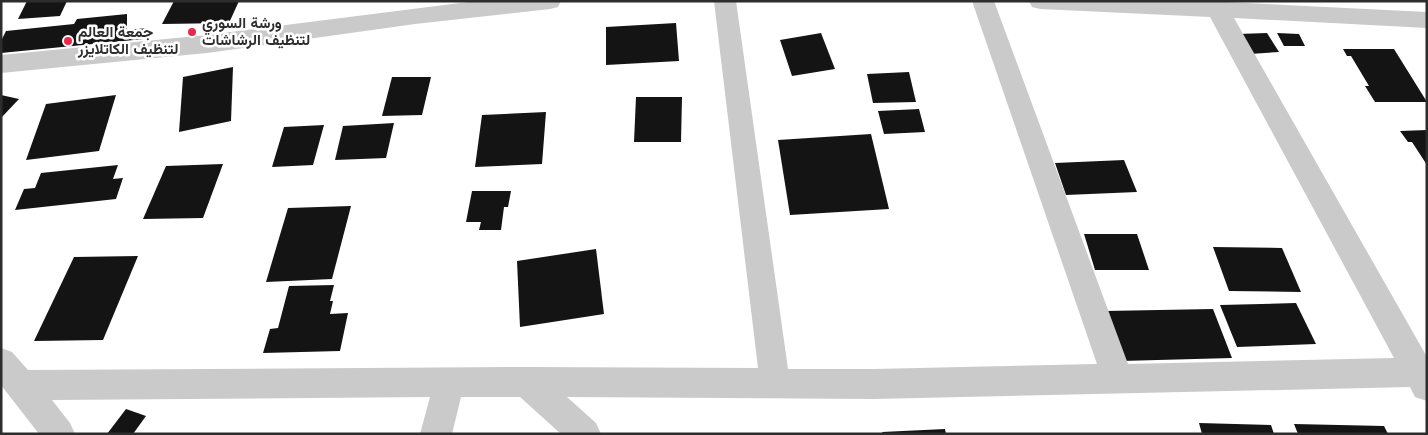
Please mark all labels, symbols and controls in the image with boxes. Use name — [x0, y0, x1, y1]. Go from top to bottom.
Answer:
place label: ورشة السوري لتنظيف الرشاشات — [202, 12, 310, 51]
place label: جمعة العالم لتنظيف الكاتلايزر — [77, 21, 178, 60]
marker: ورشة السوري لتنظيف الرشاشات — [186, 26, 198, 38]
marker: جمعة العالم لتنظيف الكاتلايزر — [62, 35, 74, 47]

